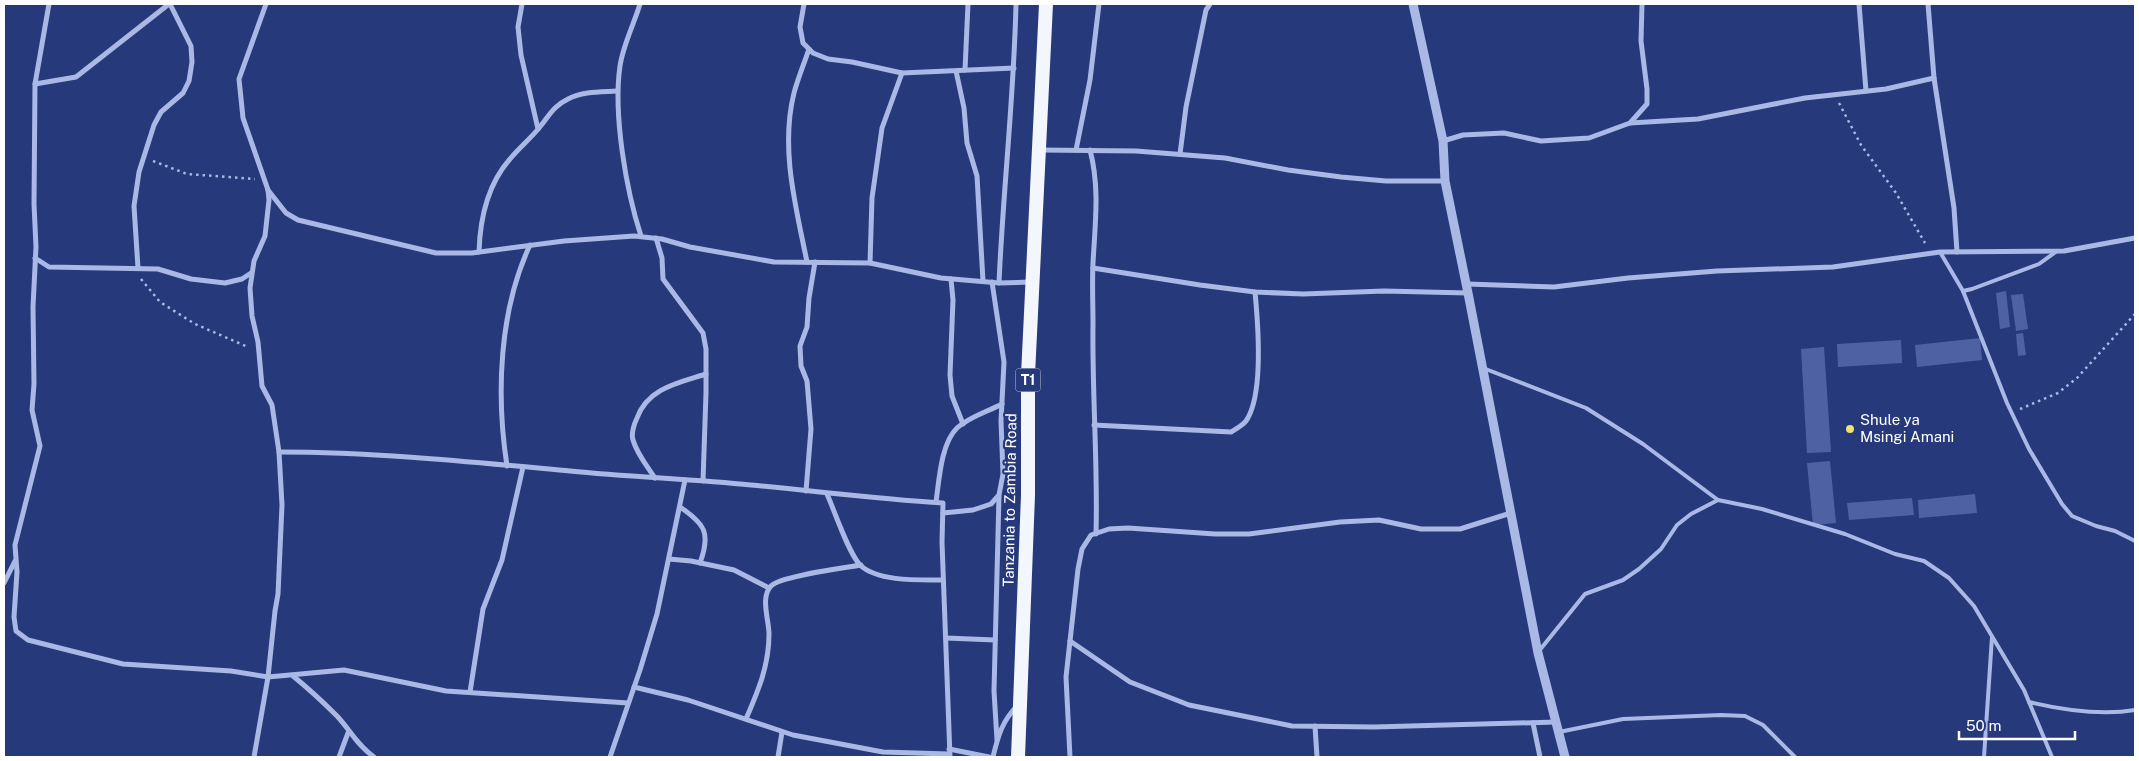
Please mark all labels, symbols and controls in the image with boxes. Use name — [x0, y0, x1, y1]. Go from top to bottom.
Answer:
road number: T1 — [1016, 368, 1040, 392]
place label: Shule ya Msingi Amani — [1860, 411, 1954, 445]
street label: Tanzania to Zambia Road — [999, 413, 1020, 587]
marker: Shule ya Msingi Amani — [1844, 423, 1856, 435]
scale bar — [1959, 708, 2075, 740]
text: 50 m — [1966, 717, 2001, 734]

